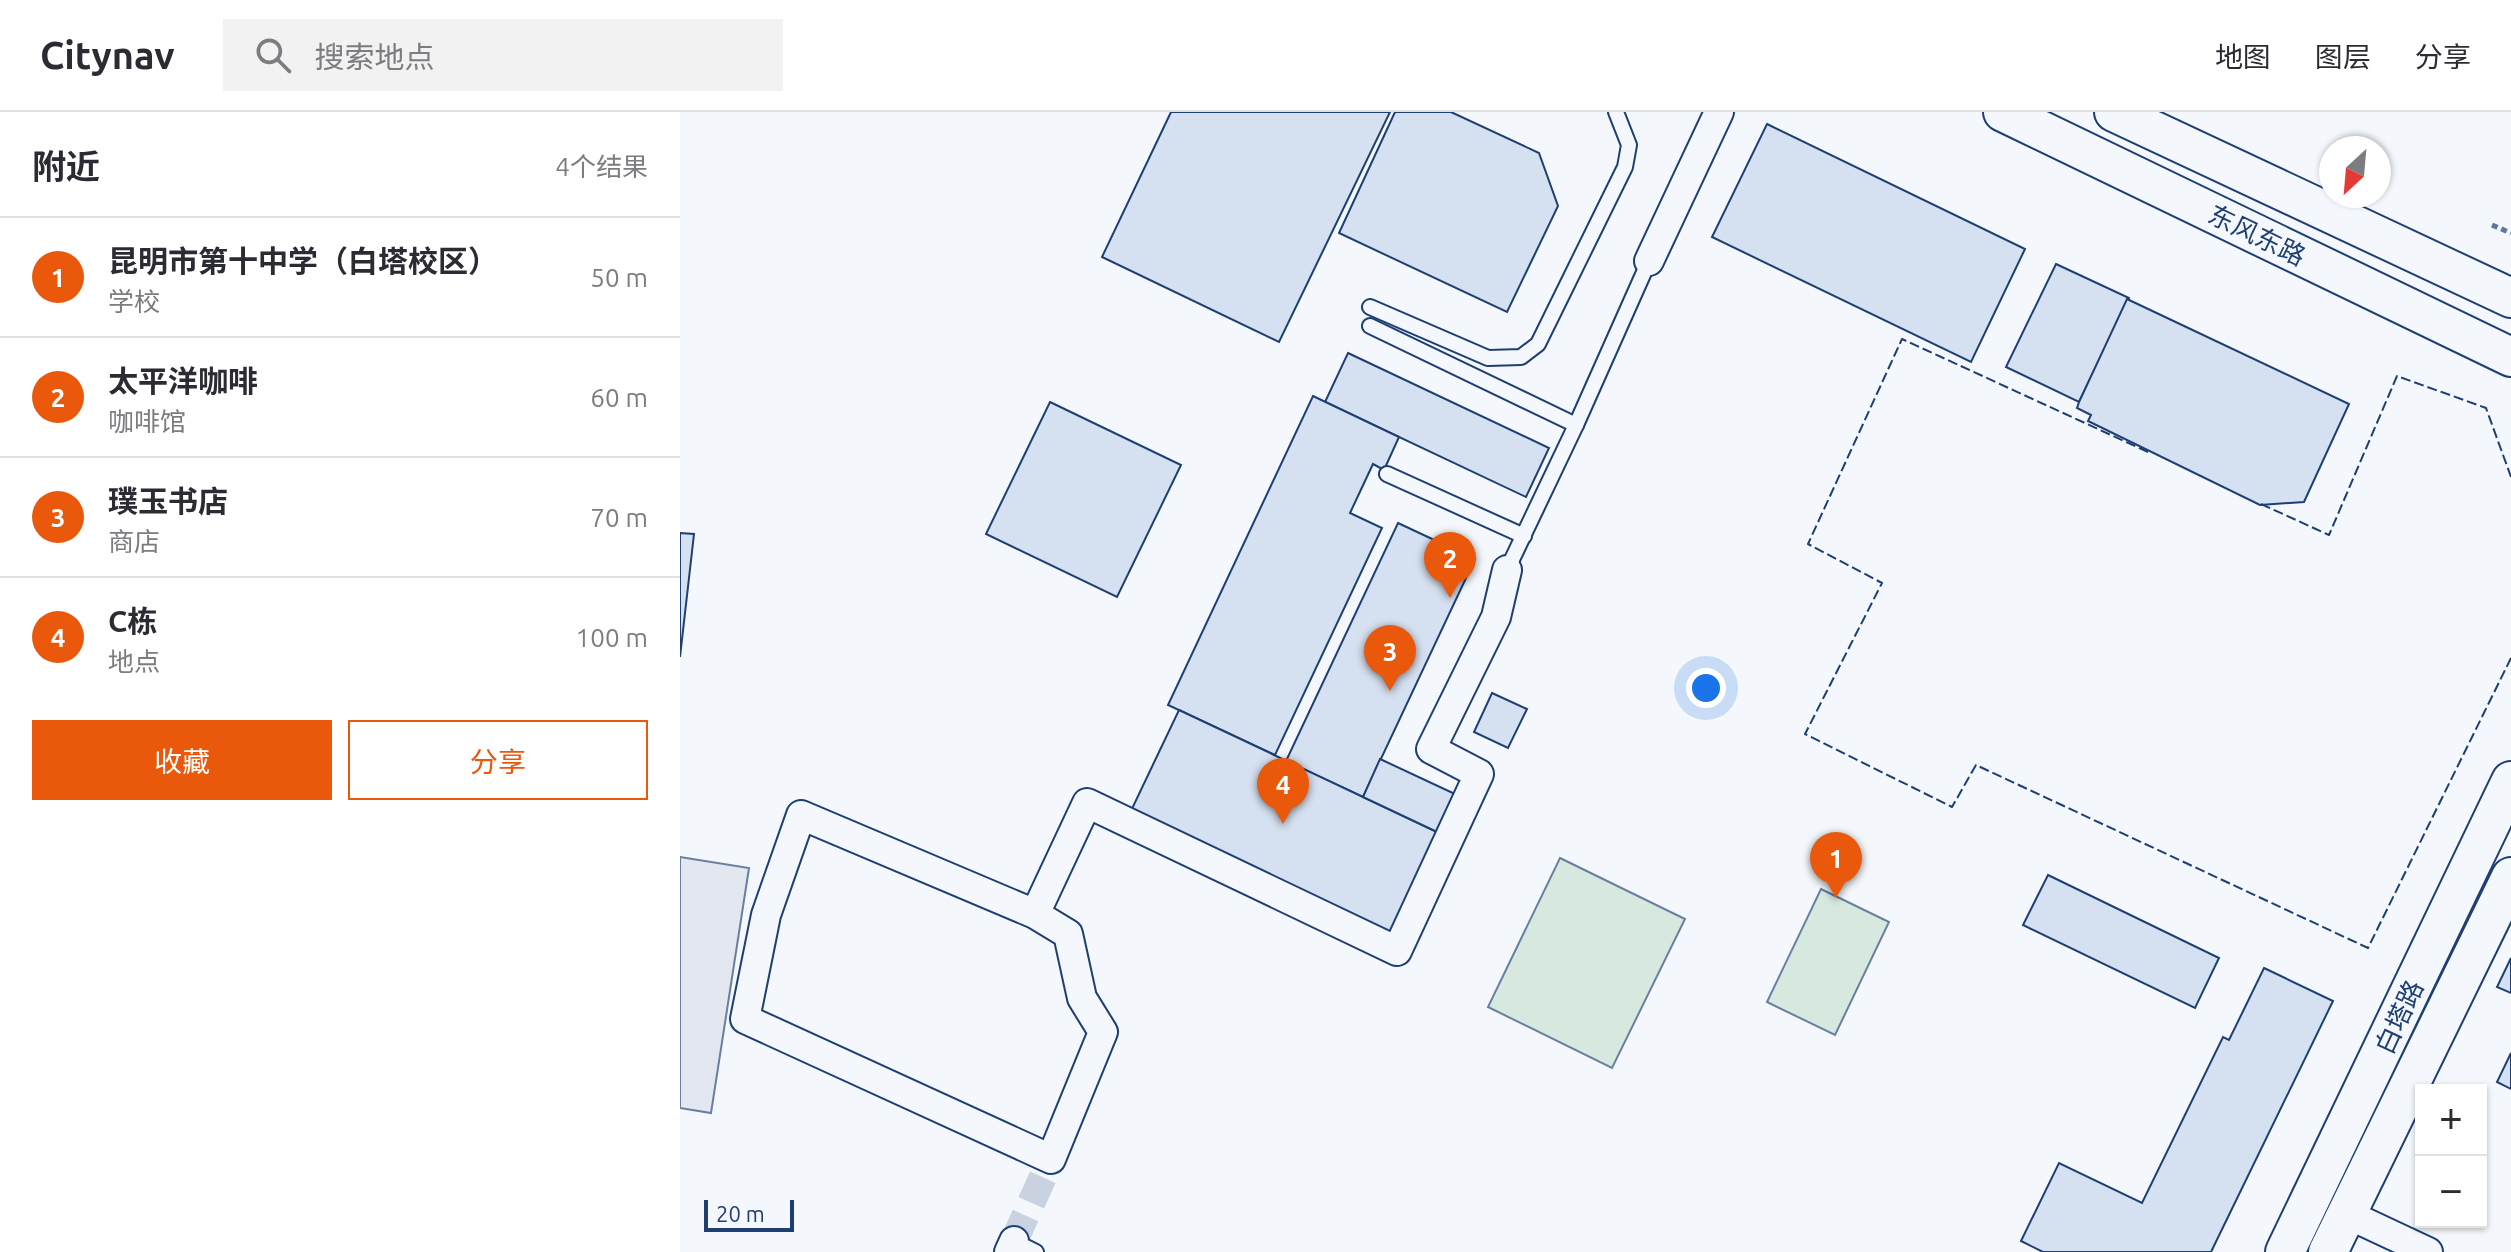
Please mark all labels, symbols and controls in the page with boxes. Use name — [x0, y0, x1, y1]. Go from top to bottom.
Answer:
search box — [223, 19, 783, 91]
icon: search — [251, 33, 295, 77]
text: Citynav — [40, 34, 175, 76]
text: 搜索地点 — [315, 40, 435, 74]
text: 地图 — [2215, 41, 2271, 72]
text: 图层 — [2315, 41, 2371, 72]
text: 分享 — [2415, 41, 2471, 72]
north arrow — [2319, 136, 2391, 208]
text: 附近 — [32, 147, 100, 185]
text: 4个结果 — [555, 152, 648, 181]
street label: 东风东路 — [2204, 199, 2310, 271]
text: 昆明市第十中学（白塔校区） — [108, 244, 498, 278]
text: 1 — [51, 263, 65, 292]
text: 50 m — [590, 263, 648, 292]
text: 学校 — [108, 287, 160, 316]
text: 太平洋咖啡 — [108, 364, 258, 398]
text: 2 — [51, 383, 65, 412]
text: 60 m — [590, 383, 648, 412]
text: 咖啡馆 — [108, 407, 186, 436]
text: 璞玉书店 — [108, 484, 228, 518]
text: 3 — [51, 503, 65, 532]
text: 70 m — [590, 503, 648, 532]
text: 商店 — [108, 527, 160, 556]
pin: 2 — [1424, 532, 1476, 598]
text: C栋 — [108, 604, 157, 638]
text: 4 — [51, 623, 65, 652]
text: 100 m — [576, 623, 648, 652]
pin: 3 — [1364, 625, 1416, 691]
text: 地点 — [108, 647, 160, 676]
your location — [1686, 668, 1726, 708]
button: 收藏 — [32, 720, 332, 800]
button: 分享 — [348, 720, 648, 800]
pin: 4 — [1257, 758, 1309, 824]
pin: 1 — [1810, 832, 1862, 898]
street label: 白塔路 — [2369, 976, 2429, 1058]
map controls — [2415, 1084, 2487, 1228]
button: + — [2415, 1084, 2487, 1156]
button: − — [2415, 1156, 2487, 1228]
scale bar — [704, 1196, 794, 1232]
text: 20 m — [716, 1201, 765, 1226]

